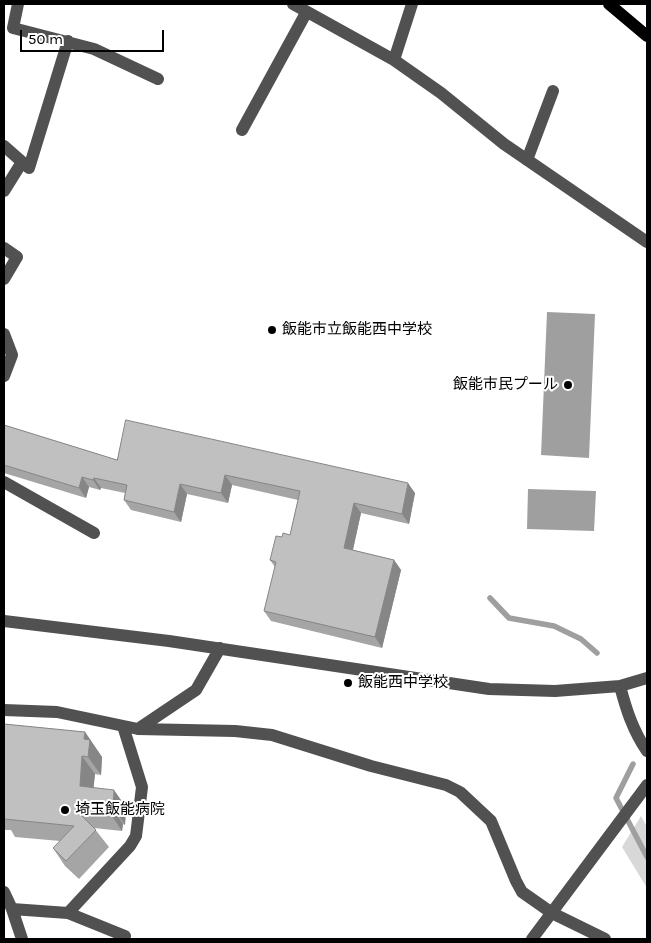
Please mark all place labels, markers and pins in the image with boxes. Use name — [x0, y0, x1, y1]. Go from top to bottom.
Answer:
place label: 飯能市立飯能西中学校 — [282, 321, 432, 339]
marker: 飯能市立飯能西中学校 — [266, 324, 278, 336]
place label: 飯能市民プール — [453, 376, 558, 394]
marker: 飯能市民プール — [562, 379, 574, 391]
place label: 飯能西中学校 — [358, 674, 448, 692]
marker: 飯能西中学校 — [342, 677, 354, 689]
place label: 埼玉飯能病院 — [75, 801, 165, 819]
marker: 埼玉飯能病院 — [59, 804, 71, 816]

